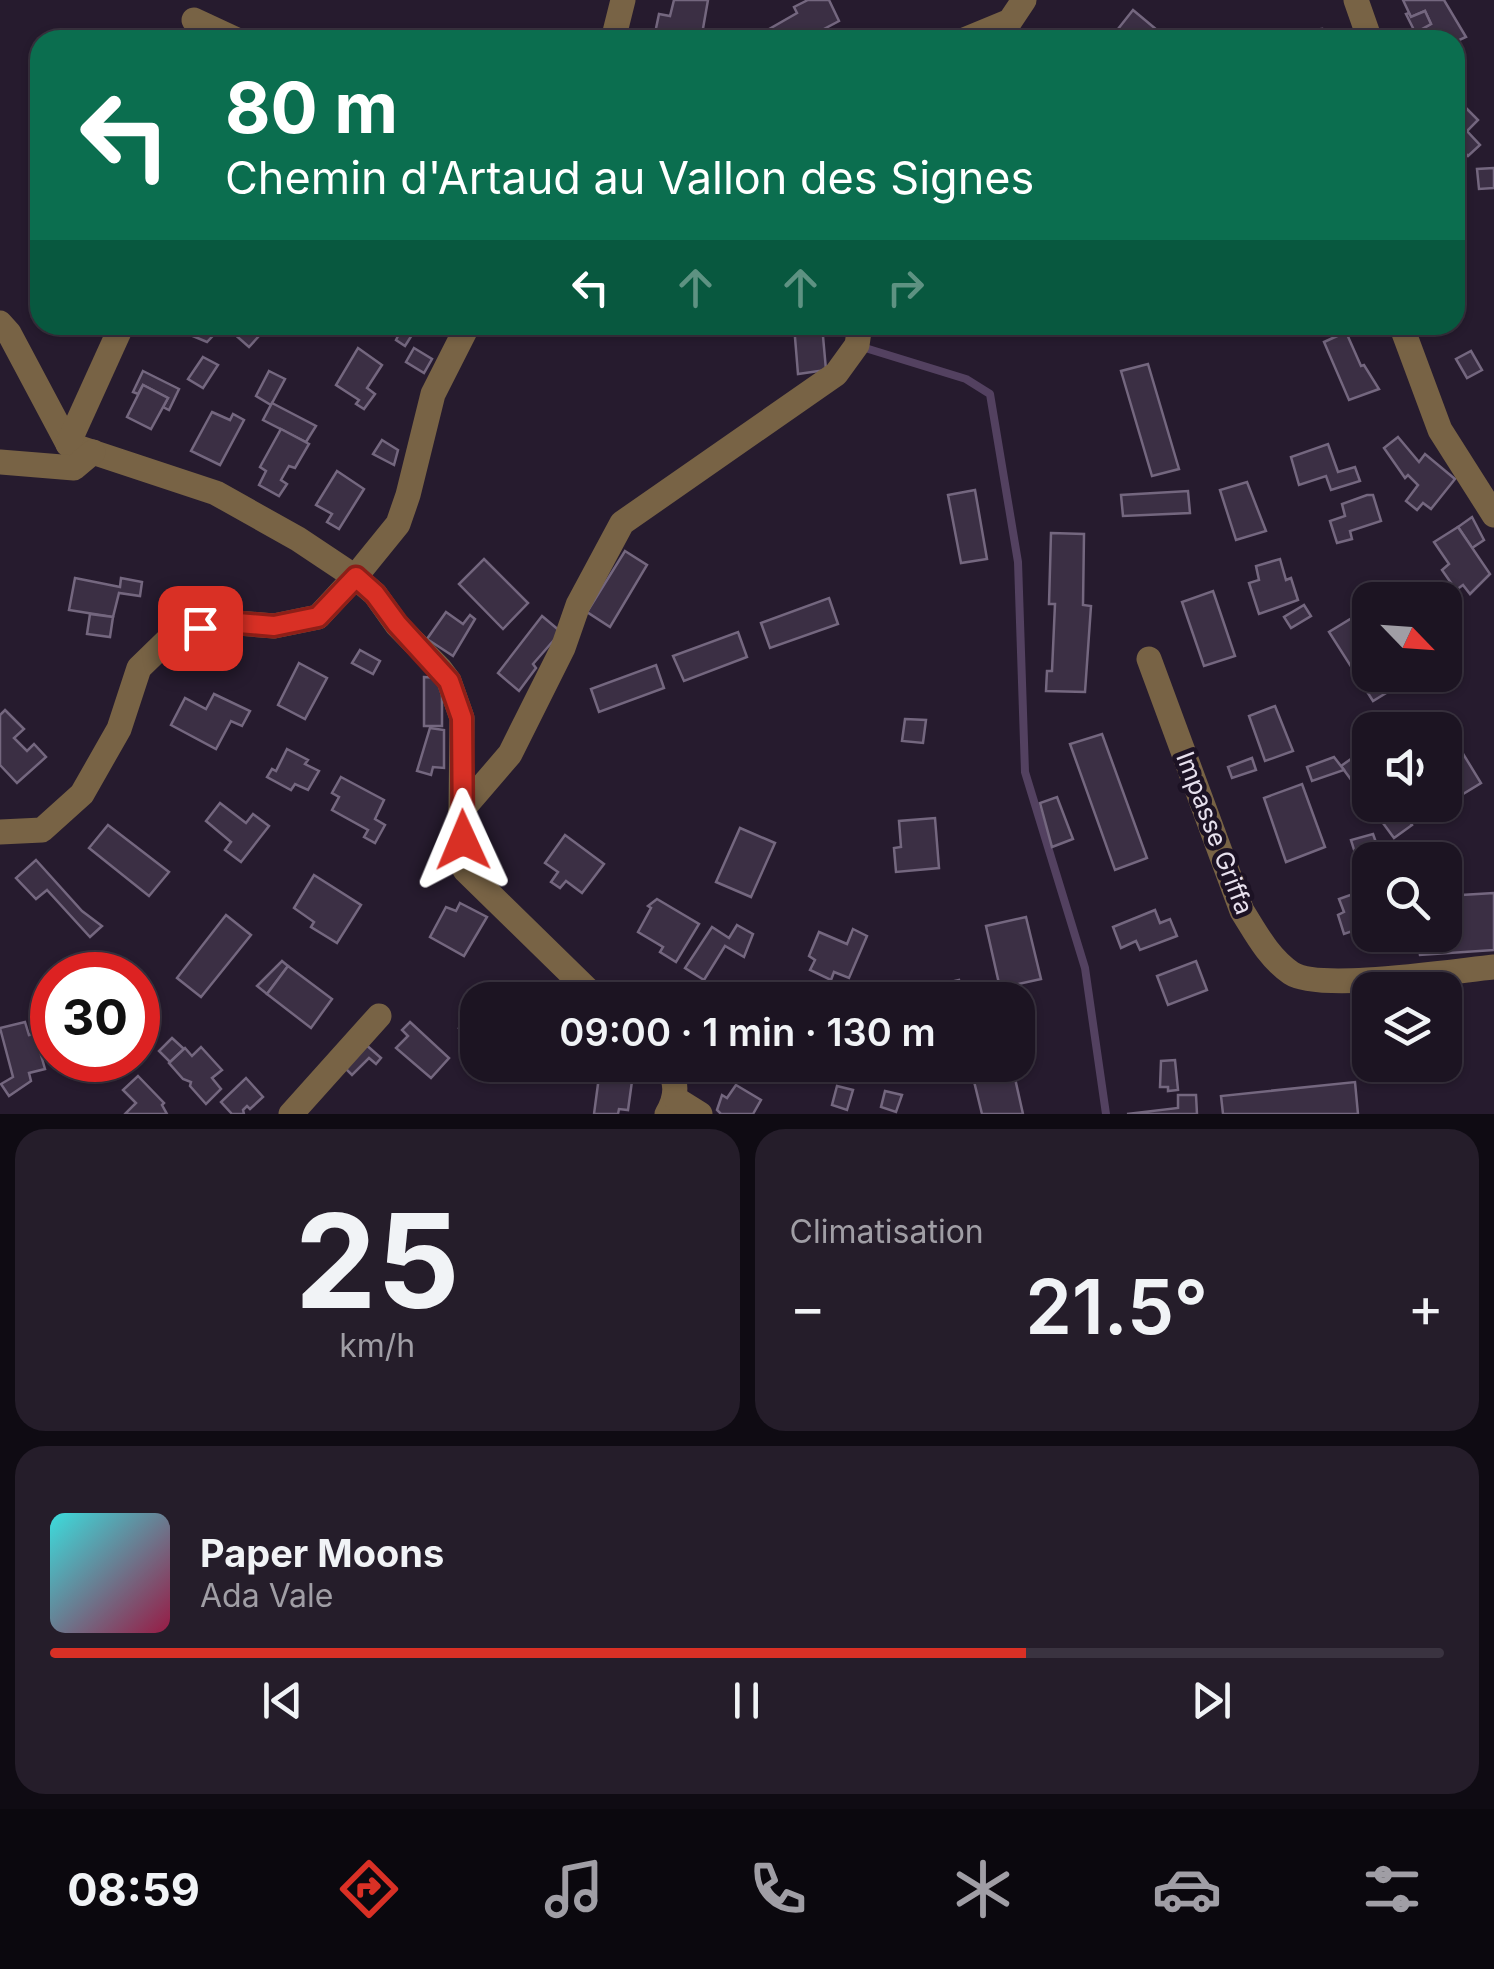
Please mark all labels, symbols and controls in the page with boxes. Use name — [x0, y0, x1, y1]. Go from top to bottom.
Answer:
text: 80 m — [225, 65, 398, 150]
icon: left — [60, 70, 190, 200]
text: Chemin d'Artaud au Vallon des Signes — [225, 150, 1034, 205]
icon: left — [563, 260, 618, 315]
icon: ahead — [668, 260, 723, 315]
icon: ahead — [773, 260, 828, 315]
icon: right — [878, 260, 933, 315]
north arrow — [1352, 582, 1462, 692]
map controls — [1352, 582, 1462, 1082]
pin — [158, 586, 243, 671]
icon: arrive — [173, 601, 228, 656]
button: sound — [1352, 712, 1462, 822]
street label: Impasse Griffa — [1170, 747, 1260, 919]
position arrow — [411, 788, 515, 892]
button: search — [1352, 842, 1462, 952]
speed limit sign: 30 — [30, 952, 160, 1082]
button: layers — [1352, 972, 1462, 1082]
text: 09:00 · 1 min · 130 m — [559, 1009, 936, 1055]
text: 25 — [295, 1182, 460, 1339]
text: Climatisation — [790, 1212, 984, 1251]
text: 21.5° — [1025, 1261, 1208, 1352]
text: − — [790, 1274, 826, 1340]
text: + — [1408, 1274, 1444, 1340]
text: km/h — [339, 1326, 415, 1365]
text: Paper Moons — [200, 1530, 444, 1576]
text: Ada Vale — [200, 1576, 333, 1615]
icon: previous — [255, 1673, 310, 1728]
icon: pause — [719, 1673, 774, 1728]
icon: next — [1184, 1673, 1239, 1728]
icon: directions — [334, 1854, 404, 1924]
icon: music — [539, 1854, 609, 1924]
icon: phone — [743, 1854, 813, 1924]
icon: climate — [948, 1854, 1018, 1924]
icon: car — [1152, 1854, 1222, 1924]
icon: filters — [1357, 1854, 1427, 1924]
text: 08:59 — [67, 1862, 200, 1917]

